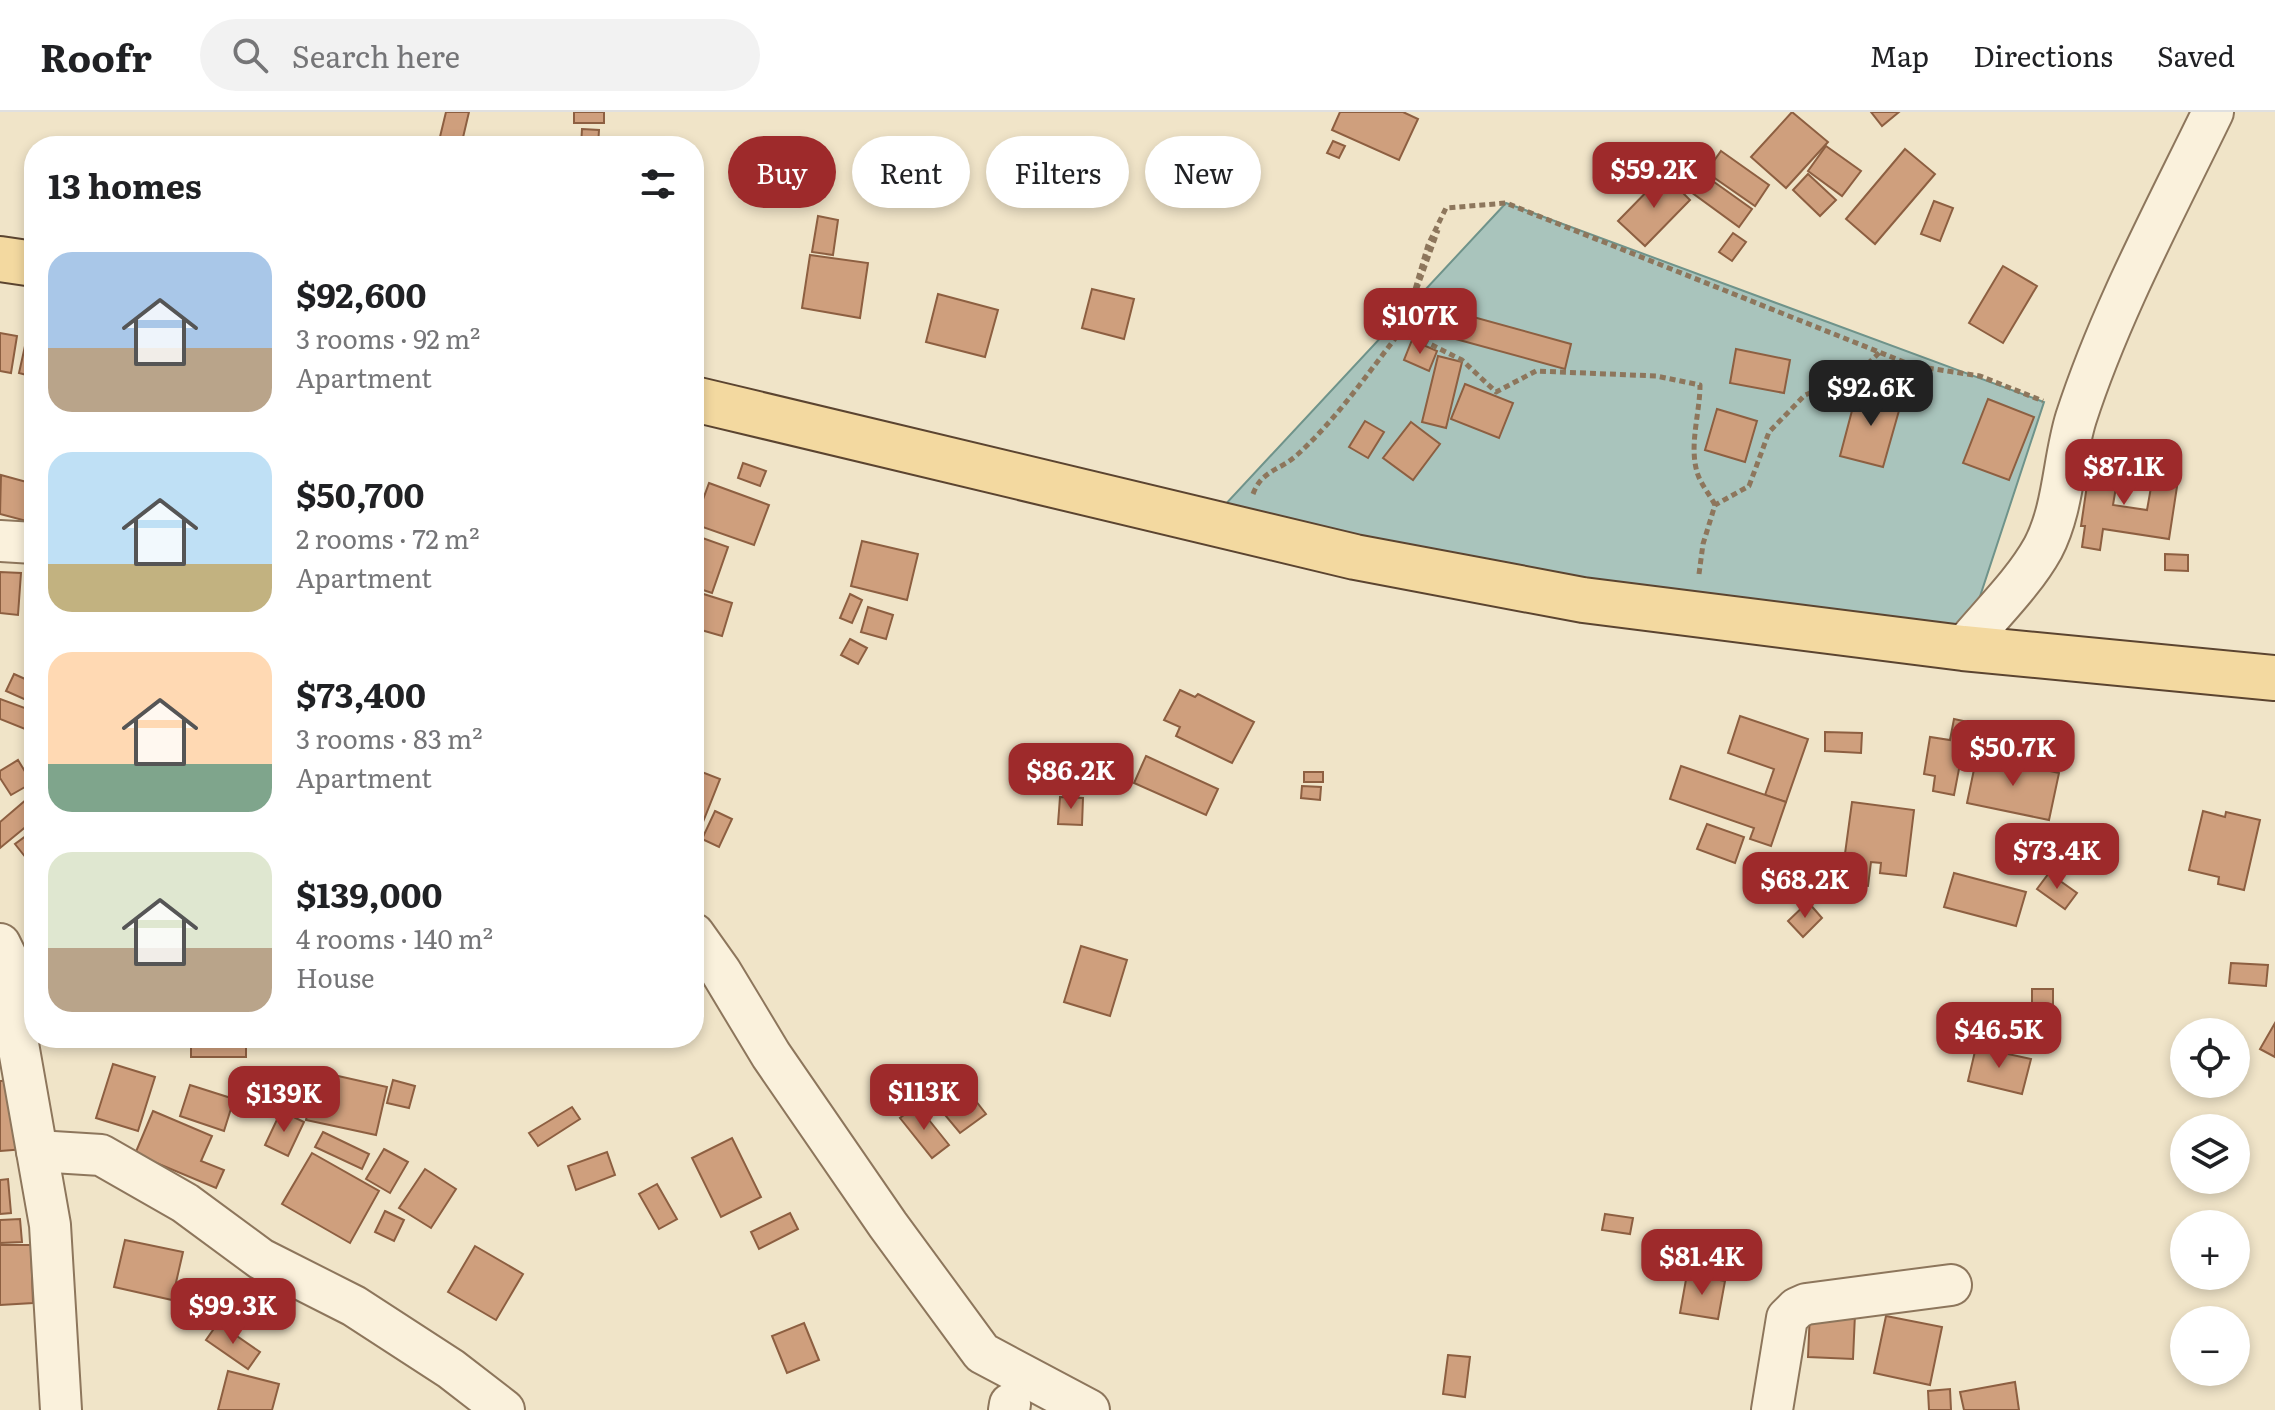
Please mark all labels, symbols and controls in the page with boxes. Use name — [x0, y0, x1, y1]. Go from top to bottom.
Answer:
search box — [200, 19, 760, 91]
text: Roofr — [40, 27, 152, 84]
icon: search — [228, 33, 272, 77]
text: Search here — [292, 33, 460, 77]
text: Map — [1870, 34, 1929, 76]
text: Directions — [1973, 34, 2113, 76]
text: Saved — [2157, 34, 2235, 76]
chip: Buy — [728, 136, 836, 208]
chip: Rent — [852, 136, 970, 208]
chip: Filters — [986, 136, 1129, 208]
chip: New — [1145, 136, 1261, 208]
pin: $59.2K — [1589, 142, 1719, 210]
text: $59.2K — [1611, 148, 1697, 187]
text: 13 homes — [48, 159, 202, 209]
icon: filters — [636, 162, 680, 206]
text: $92,600 — [296, 268, 426, 318]
icon: home — [112, 284, 208, 380]
pin: $107K — [1364, 288, 1476, 356]
text: $107K — [1382, 294, 1458, 333]
text: 3 rooms · 92 m² — [296, 318, 480, 357]
text: Apartment — [296, 357, 432, 396]
pin: $92.6K — [1806, 360, 1936, 428]
text: $92.6K — [1827, 366, 1915, 405]
pin: $87.1K — [2059, 439, 2189, 507]
text: $87.1K — [2083, 445, 2165, 484]
text: $50,700 — [296, 468, 425, 518]
icon: home — [112, 484, 208, 580]
text: 2 rooms · 72 m² — [296, 518, 480, 557]
text: Apartment — [296, 557, 432, 596]
text: $73,400 — [296, 668, 426, 718]
icon: home — [112, 684, 208, 780]
text: 3 rooms · 83 m² — [296, 718, 482, 757]
pin: $50.7K — [1948, 720, 2078, 788]
text: $50.7K — [1970, 726, 2056, 765]
pin: $86.2K — [1006, 743, 1136, 811]
text: $86.2K — [1027, 749, 1115, 788]
text: Apartment — [296, 757, 432, 796]
pin: $73.4K — [1992, 823, 2122, 891]
text: $73.4K — [2013, 829, 2101, 868]
pin: $68.2K — [1740, 852, 1870, 920]
text: $68.2K — [1761, 858, 1849, 897]
text: $139,000 — [296, 868, 442, 918]
icon: home — [112, 884, 208, 980]
text: 4 rooms · 140 m² — [296, 918, 493, 957]
text: House — [296, 957, 374, 996]
pin: $46.5K — [1934, 1002, 2064, 1070]
text: $46.5K — [1954, 1008, 2044, 1047]
map controls — [2170, 1018, 2250, 1386]
button: locate — [2170, 1018, 2250, 1098]
pin: $113K — [868, 1064, 980, 1132]
pin: $139K — [228, 1066, 340, 1134]
text: $113K — [888, 1070, 960, 1109]
text: $139K — [246, 1072, 322, 1111]
button: layers — [2170, 1114, 2250, 1194]
button: + — [2170, 1210, 2250, 1290]
pin: $81.4K — [1637, 1229, 1767, 1297]
text: $81.4K — [1659, 1235, 1745, 1274]
pin: $99.3K — [168, 1278, 298, 1346]
text: $99.3K — [189, 1284, 277, 1323]
button: − — [2170, 1306, 2250, 1386]

